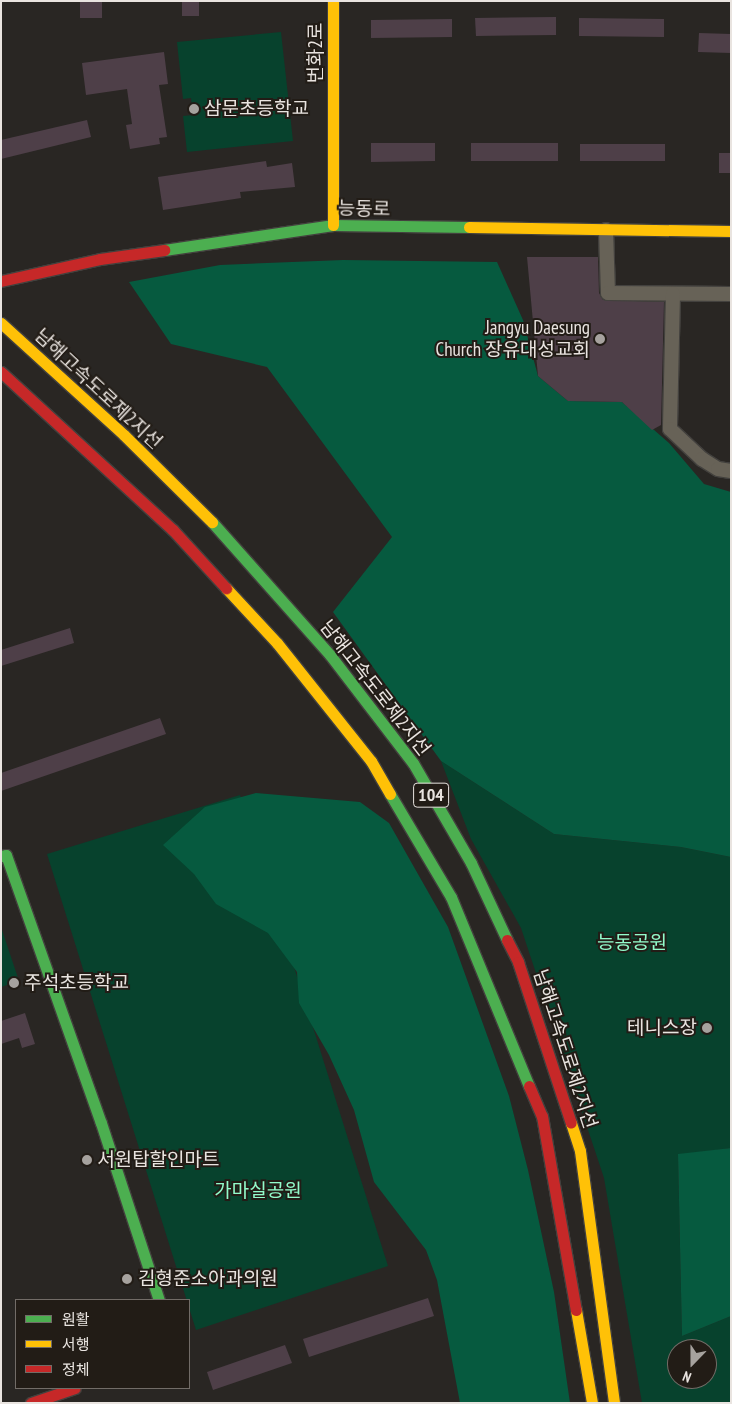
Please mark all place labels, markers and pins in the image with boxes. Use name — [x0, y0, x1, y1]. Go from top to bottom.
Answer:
place label: 삼문초등학교 — [204, 98, 309, 120]
marker: 삼문초등학교 — [188, 103, 200, 115]
place label: Jangyu Daesung Church 장유대성교회 — [435, 317, 590, 361]
marker: Jangyu Daesung Church 장유대성교회 — [594, 333, 606, 345]
place label: 주석초등학교 — [24, 972, 129, 994]
marker: 주석초등학교 — [8, 977, 20, 989]
place label: 테니스장 — [627, 1017, 697, 1039]
marker: 테니스장 — [701, 1022, 713, 1034]
place label: 서원탑할인마트 — [97, 1149, 219, 1171]
marker: 서원탑할인마트 — [81, 1154, 93, 1166]
place label: 김형준소아과의원 — [138, 1268, 278, 1290]
marker: 김형준소아과의원 — [120, 1272, 134, 1286]

